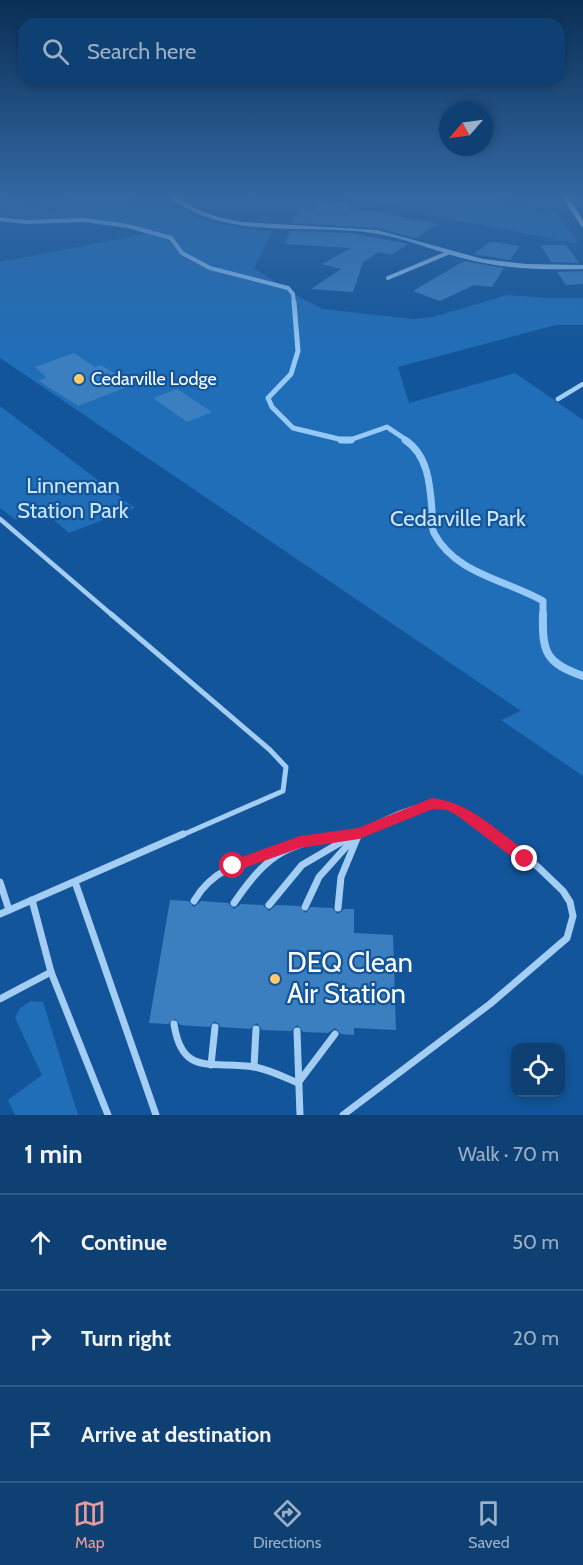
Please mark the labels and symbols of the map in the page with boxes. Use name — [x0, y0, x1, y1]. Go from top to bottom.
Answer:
north arrow — [439, 102, 493, 156]
place label: Cedarville Lodge — [91, 368, 217, 390]
marker: Cedarville Lodge — [72, 372, 86, 386]
park label: Linneman Station Park — [17, 472, 129, 524]
park label: Cedarville Park — [390, 505, 526, 532]
route end — [511, 845, 537, 871]
route start — [219, 852, 245, 878]
place label: DEQ Clean Air Station — [287, 946, 413, 1010]
marker: DEQ Clean Air Station — [268, 972, 282, 986]

